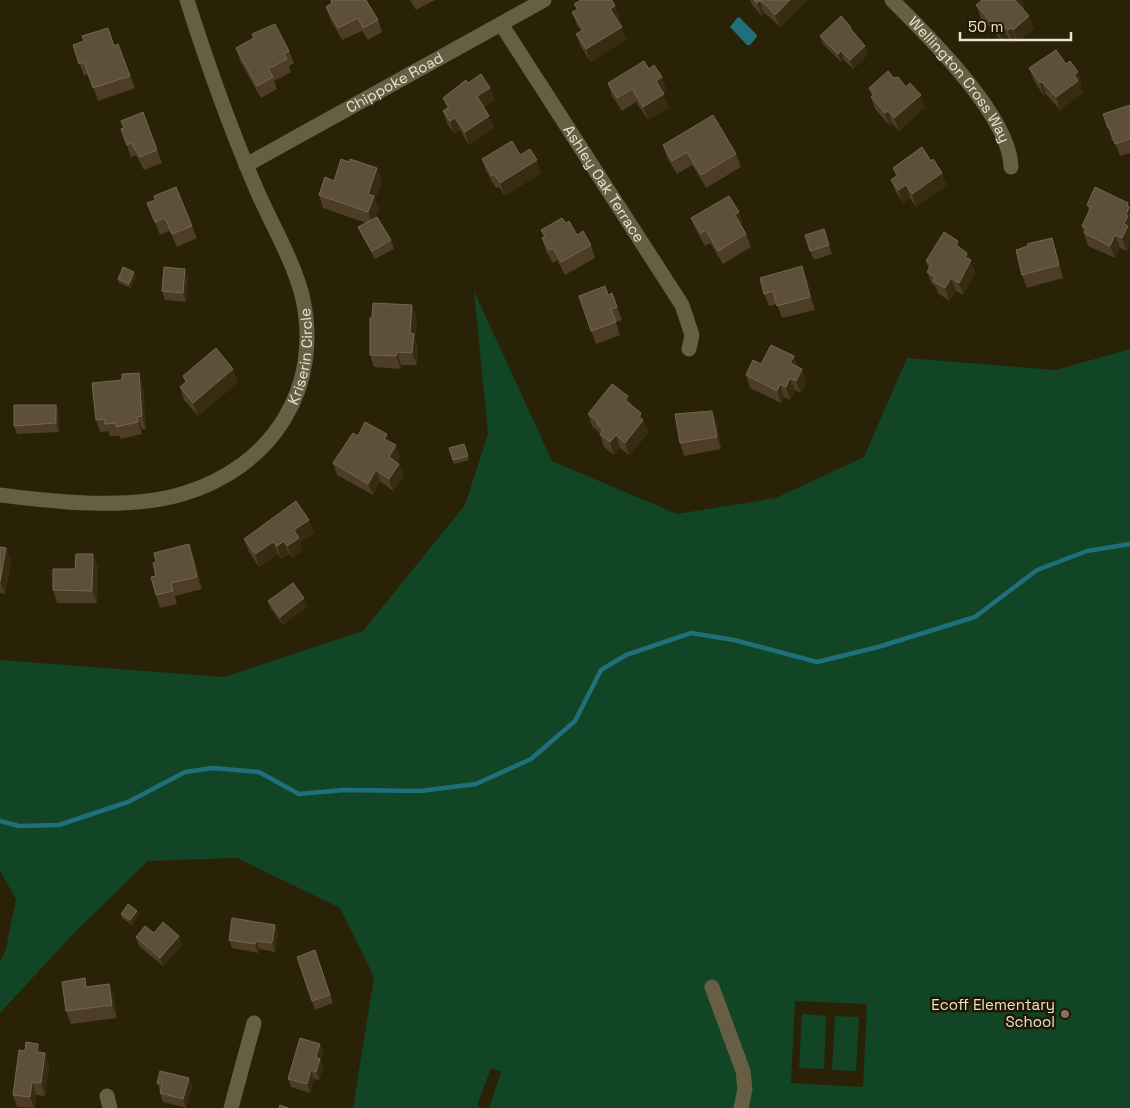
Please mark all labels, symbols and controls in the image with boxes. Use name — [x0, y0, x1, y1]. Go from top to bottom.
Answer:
scale bar — [960, 10, 1071, 42]
street label: Wellington Cross Way — [905, 12, 1015, 145]
text: 50 m — [968, 17, 1003, 36]
street label: Chippoke Road — [342, 48, 447, 117]
street label: Ashley Oak Terrace — [559, 121, 649, 246]
street label: Kriserin Circle — [283, 307, 316, 408]
place label: Ecoff Elementary School — [931, 995, 1055, 1031]
marker: Ecoff Elementary School — [1059, 1008, 1071, 1020]

